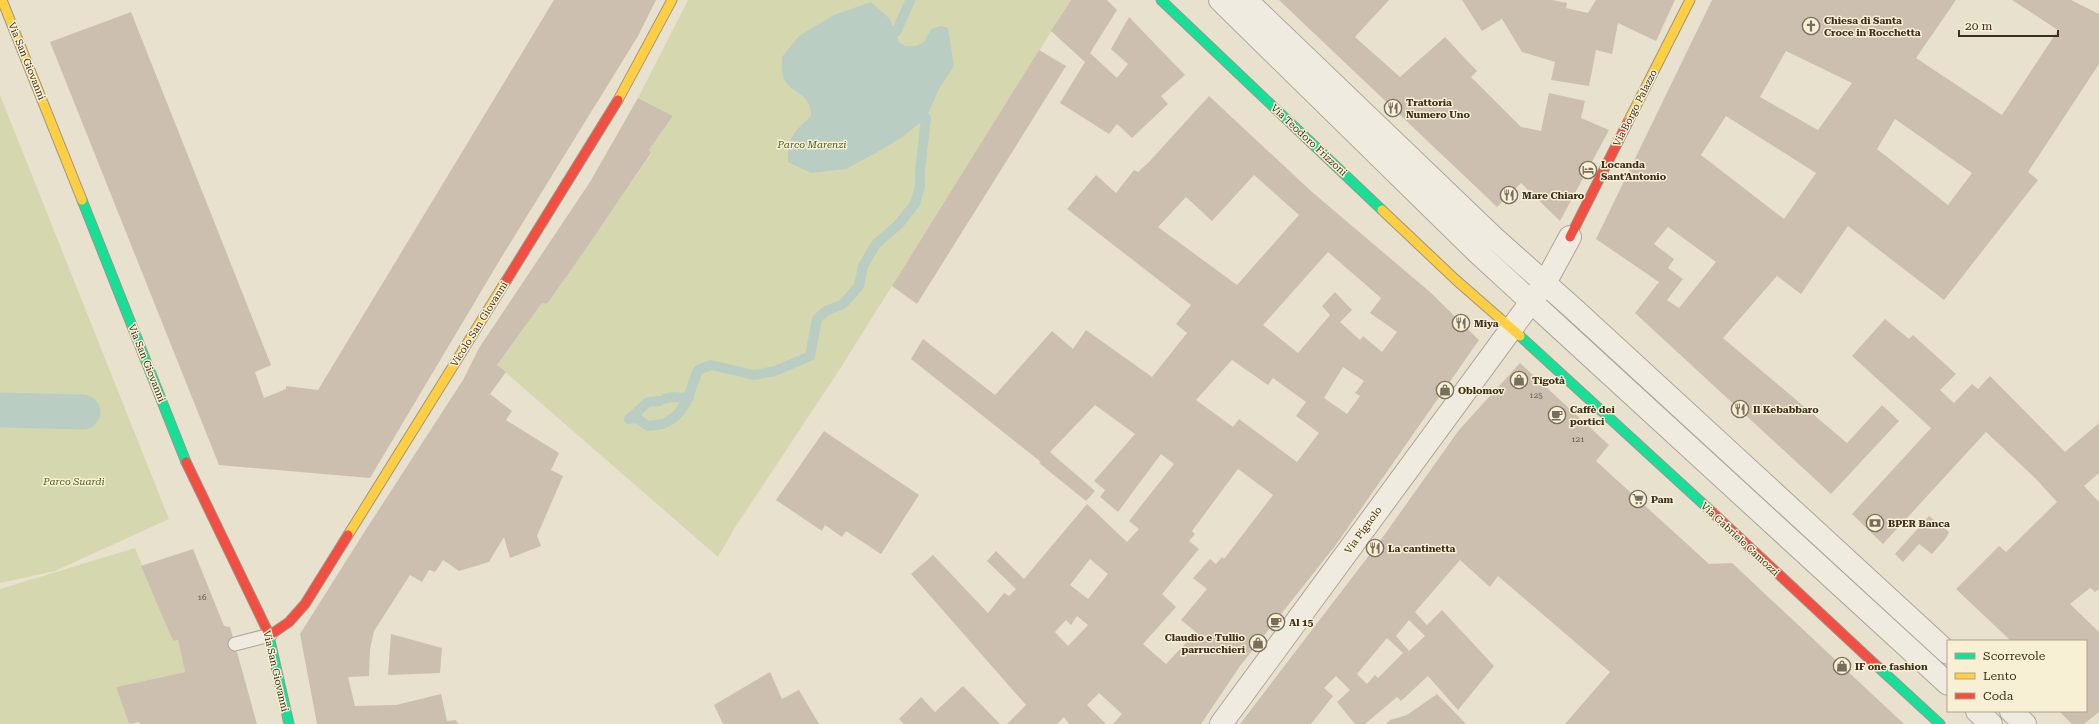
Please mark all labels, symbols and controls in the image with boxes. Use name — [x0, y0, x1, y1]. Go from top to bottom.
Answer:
scale bar — [1959, 12, 2058, 38]
place label: Chiesa di Santa Croce in Rocchetta — [1824, 15, 1921, 38]
church icon: Chiesa di Santa Croce in Rocchetta — [1801, 16, 1821, 36]
text: 20 m — [1965, 19, 1992, 33]
street label: Via San Giovanni — [6, 21, 48, 101]
street label: Via Borgo Palazzo — [1611, 68, 1659, 148]
place label: Trattoria Numero Uno — [1406, 97, 1470, 120]
restaurant icon: Trattoria Numero Uno — [1383, 98, 1403, 118]
street label: Via Teodoro Frizzoni — [1269, 102, 1349, 178]
park label: Parco Marenzi — [777, 139, 846, 150]
place label: Locanda Sant'Antonio — [1601, 159, 1667, 182]
hotel icon: Locanda Sant'Antonio — [1578, 160, 1598, 180]
restaurant icon: Mare Chiaro — [1499, 185, 1519, 205]
place label: Mare Chiaro — [1522, 190, 1585, 201]
street label: Vicolo San Giovanni — [448, 279, 510, 369]
restaurant icon: Miya — [1451, 313, 1471, 333]
place label: Miya — [1474, 318, 1499, 329]
street label: Via San Giovanni — [126, 323, 168, 403]
shop icon: Tigotà — [1509, 370, 1529, 390]
place label: Tigotà — [1532, 375, 1565, 386]
shop icon: Oblomov — [1435, 380, 1455, 400]
place label: Oblomov — [1458, 385, 1504, 396]
house number: 125 — [1529, 391, 1543, 400]
restaurant icon: Il Kebabbaro — [1730, 399, 1750, 419]
place label: Caffè dei portici — [1570, 404, 1615, 427]
place label: Il Kebabbaro — [1753, 404, 1819, 415]
cafe icon: Caffè dei portici — [1547, 405, 1567, 425]
house number: 121 — [1571, 435, 1585, 444]
park label: Parco Suardi — [42, 476, 105, 487]
supermarket icon: Pam — [1628, 489, 1648, 509]
place label: Pam — [1651, 494, 1674, 505]
street label: Via Gabriele Camozzi — [1699, 500, 1781, 578]
street label: Via Pignolo — [1342, 504, 1384, 556]
bank icon: BPER Banca — [1865, 513, 1885, 533]
place label: BPER Banca — [1888, 518, 1950, 529]
restaurant icon: La cantinetta — [1365, 538, 1385, 558]
place label: La cantinetta — [1388, 543, 1456, 554]
house number: 16 — [198, 593, 207, 602]
cafe icon: Al 15 — [1266, 612, 1286, 632]
place label: Al 15 — [1289, 617, 1314, 628]
street label: Via San Giovanni — [261, 629, 291, 713]
place label: Claudio e Tullio parrucchieri — [1165, 632, 1246, 655]
shop icon: Claudio e Tullio parrucchieri — [1248, 633, 1268, 653]
legend — [1947, 640, 2087, 712]
text: Scorrevole — [1983, 649, 2046, 663]
shop icon: IF one fashion — [1832, 656, 1852, 676]
place label: IF one fashion — [1855, 661, 1928, 672]
text: Lento — [1983, 669, 2017, 683]
text: Coda — [1983, 689, 2014, 703]

